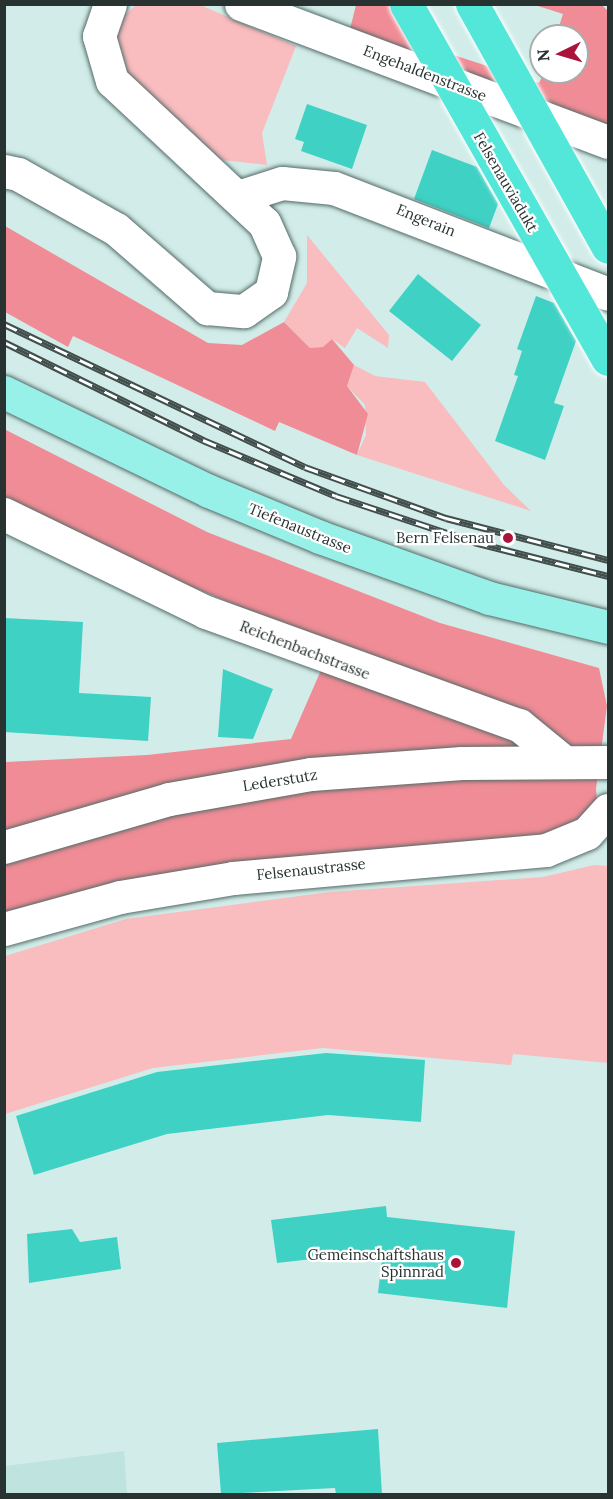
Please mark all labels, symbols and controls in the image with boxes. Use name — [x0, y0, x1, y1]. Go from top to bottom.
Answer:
north arrow — [529, 24, 589, 84]
street label: Engehaldenstrasse — [361, 41, 489, 105]
text: N — [533, 48, 554, 62]
street label: Felsenauviadukt — [470, 129, 542, 235]
street label: Engerain — [394, 200, 458, 240]
street label: Tiefenaustrasse — [246, 499, 354, 557]
place label: Bern Felsenau — [396, 529, 494, 547]
marker: Bern Felsenau — [499, 529, 517, 547]
street label: Reichenbachstrasse — [237, 617, 373, 683]
street label: Lederstutz — [241, 765, 319, 795]
street label: Felsenaustrasse — [255, 854, 367, 884]
place label: Gemeinschaftshaus Spinnrad — [307, 1245, 444, 1280]
marker: Gemeinschaftshaus Spinnrad — [449, 1256, 463, 1270]

